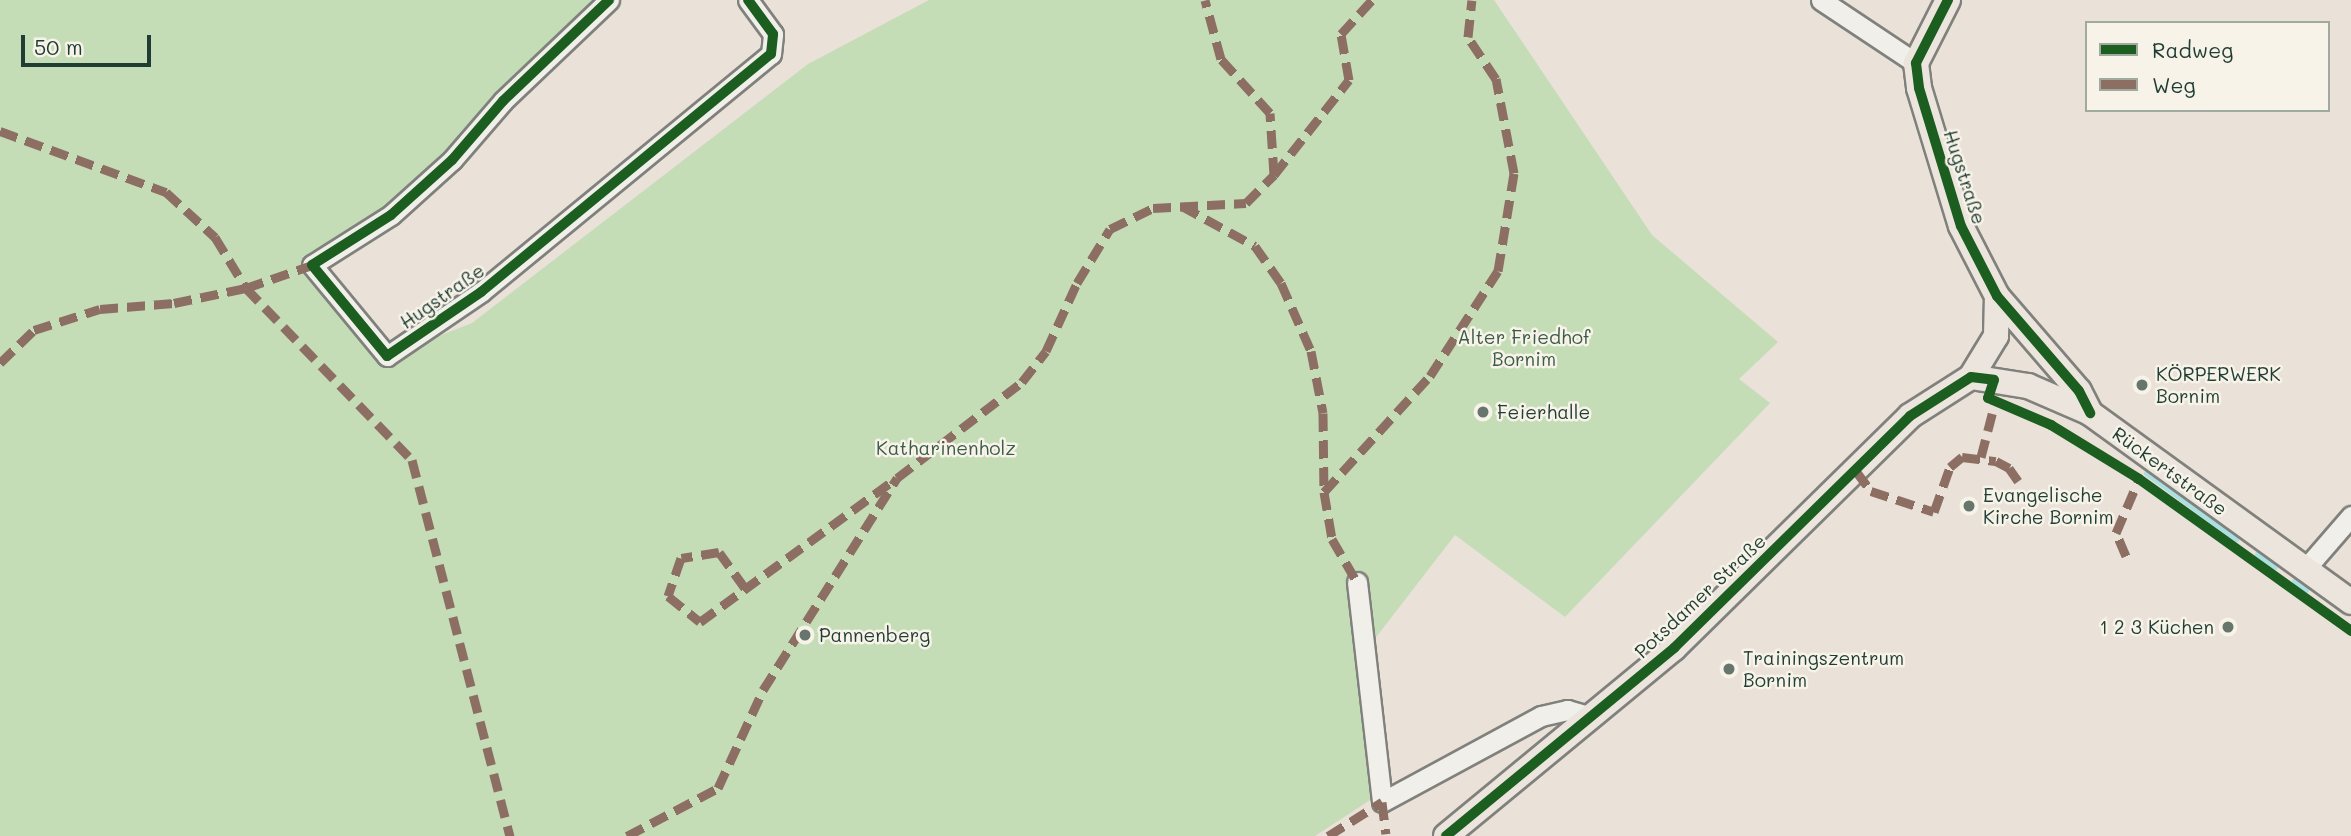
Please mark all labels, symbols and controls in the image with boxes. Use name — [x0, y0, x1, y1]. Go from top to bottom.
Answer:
scale bar — [24, 21, 154, 65]
legend — [2085, 21, 2330, 112]
text: 50 m — [34, 33, 83, 60]
text: Radweg — [2152, 36, 2233, 63]
text: Weg — [2152, 71, 2196, 98]
street label: Hugstraße — [1939, 127, 1991, 227]
street label: Hugstraße — [395, 259, 489, 333]
park label: Alter Friedhof Bornim — [1458, 326, 1590, 370]
place label: KÖRPERWERK Bornim — [2156, 363, 2281, 407]
marker: KÖRPERWERK Bornim — [2134, 377, 2150, 393]
place label: Feierhalle — [1497, 401, 1590, 423]
marker: Feierhalle — [1475, 404, 1491, 420]
street label: Rückertstraße — [2108, 422, 2232, 520]
park label: Katharinenholz — [876, 437, 1016, 459]
place label: Evangelische Kirche Bornim — [1983, 484, 2114, 528]
marker: Evangelische Kirche Bornim — [1961, 498, 1977, 514]
street label: Potsdamer Straße — [1630, 529, 1770, 663]
place label: 1 2 3 Küchen — [2099, 616, 2214, 638]
marker: 1 2 3 Küchen — [2220, 619, 2236, 635]
place label: Pannenberg — [819, 624, 930, 646]
marker: Pannenberg — [797, 627, 813, 643]
place label: Trainingszentrum Bornim — [1743, 647, 1904, 691]
marker: Trainingszentrum Bornim — [1721, 661, 1737, 677]

